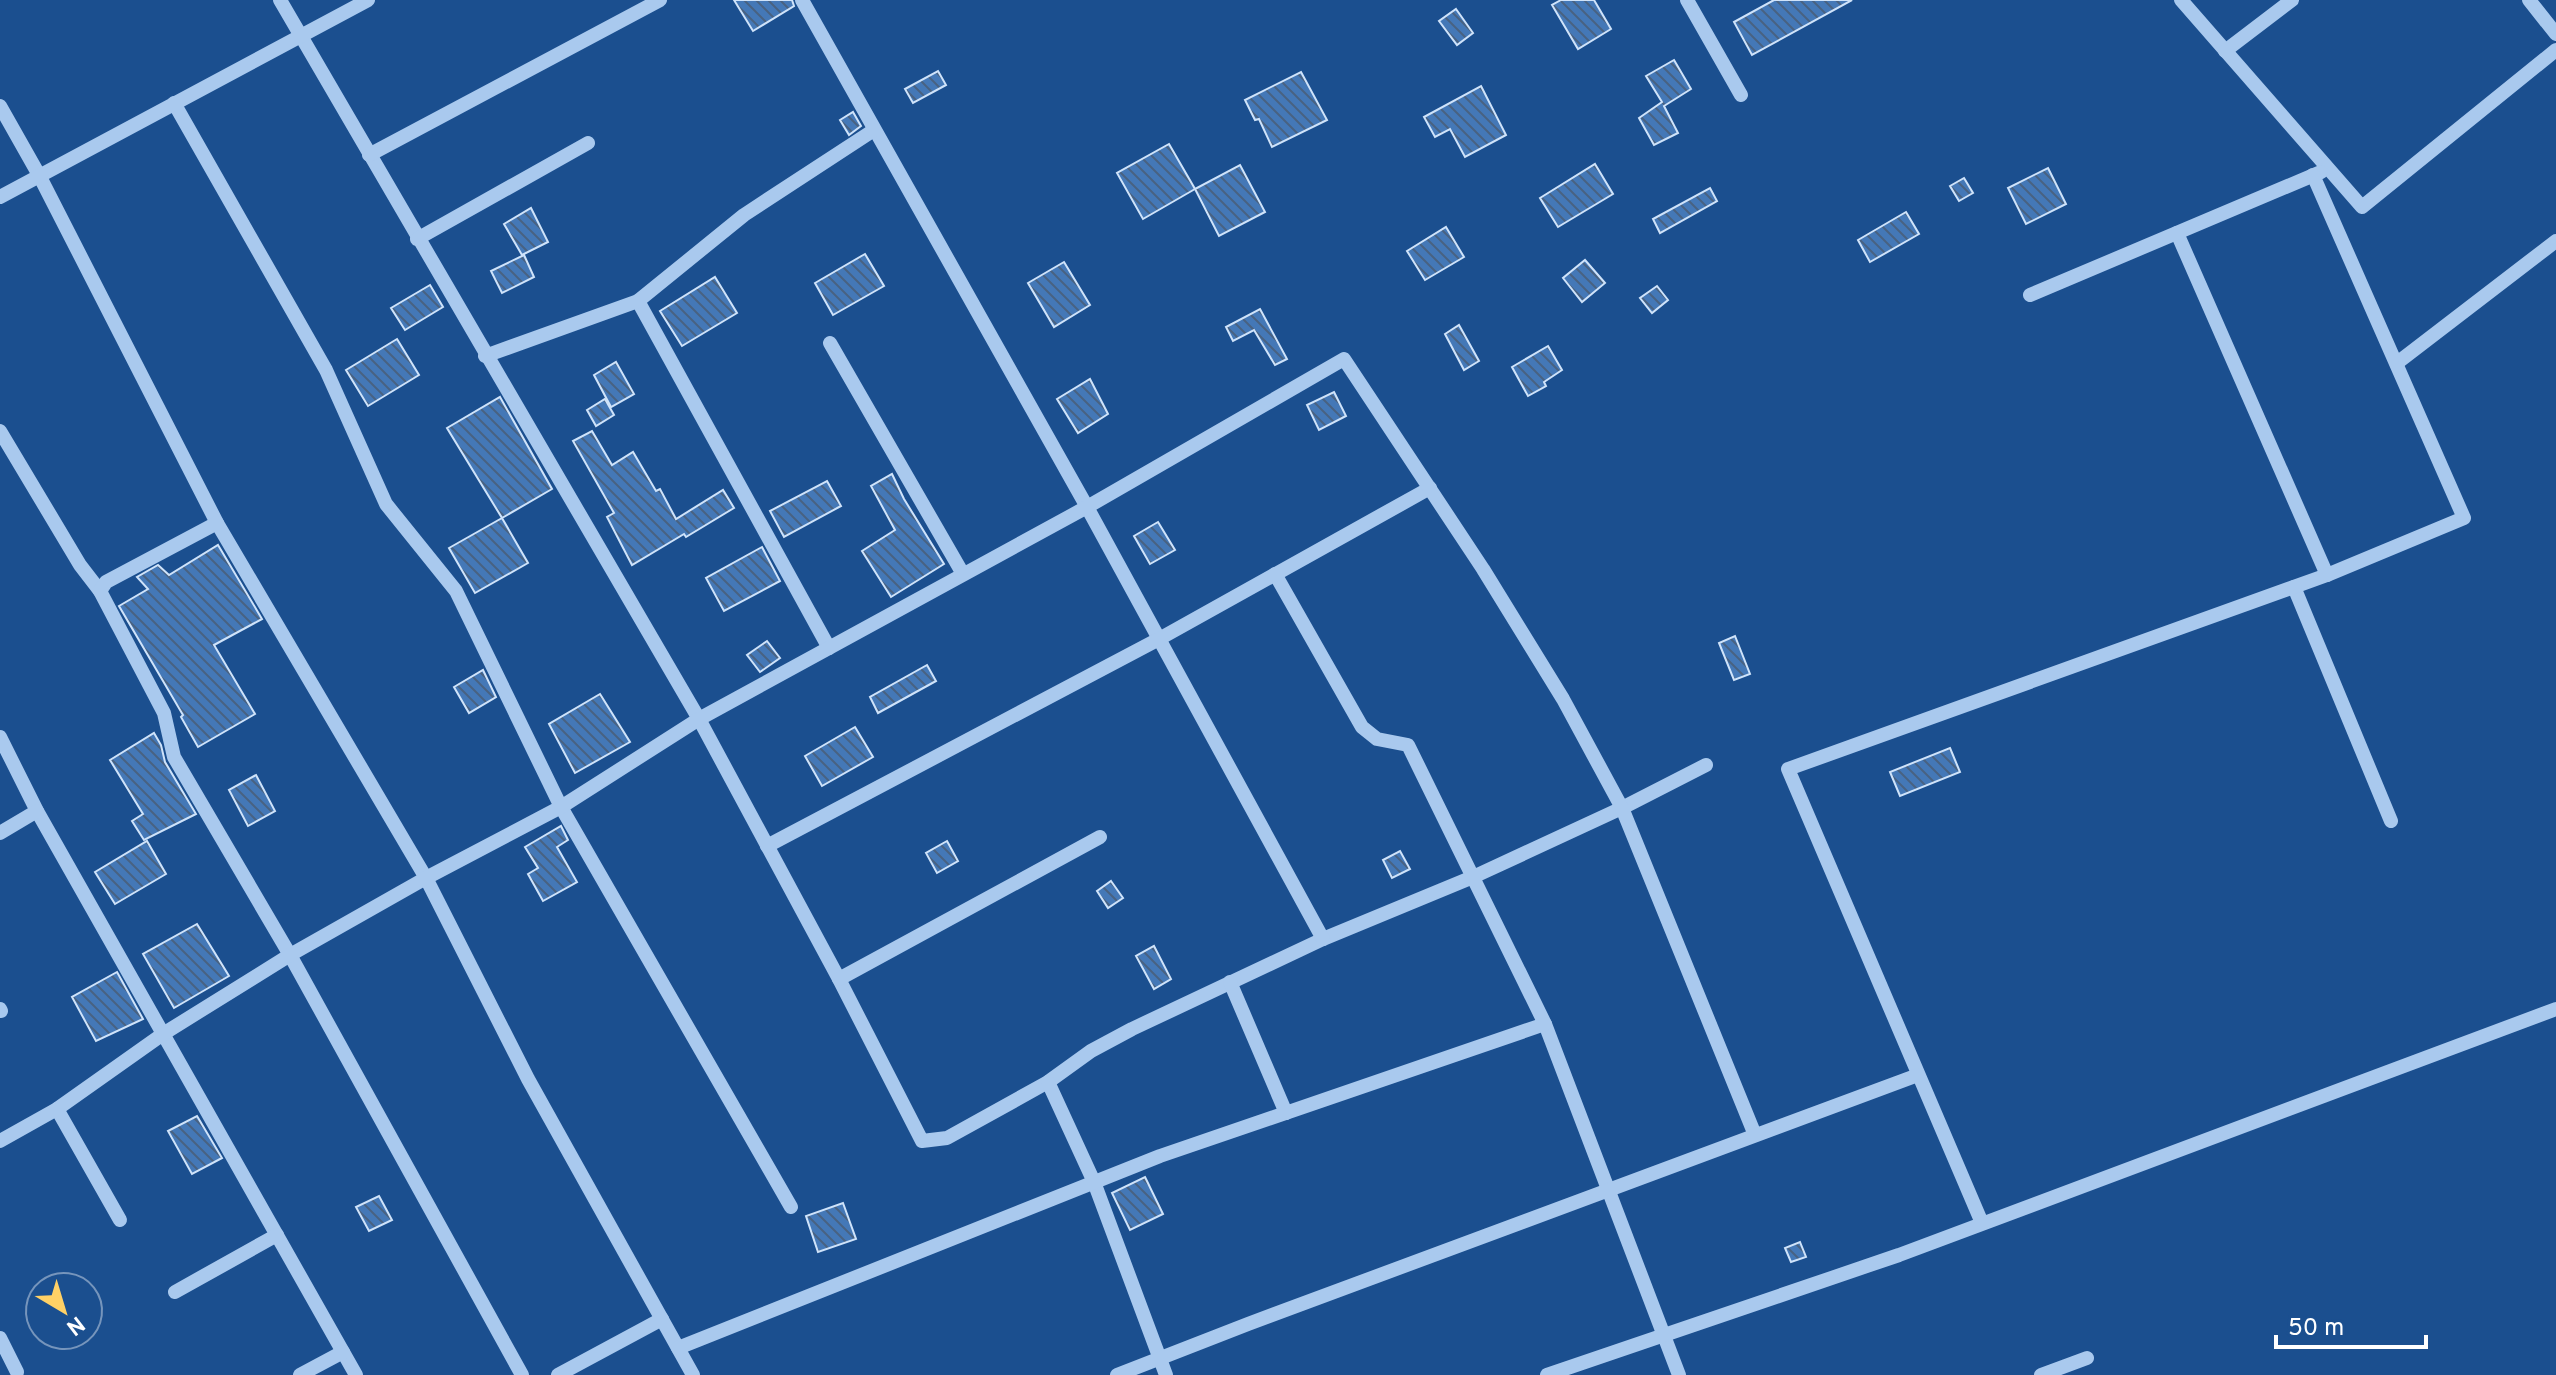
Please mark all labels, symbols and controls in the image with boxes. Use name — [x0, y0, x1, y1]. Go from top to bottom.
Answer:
north arrow — [24, 1271, 104, 1351]
scale bar — [2276, 1299, 2426, 1349]
text: N — [60, 1309, 89, 1340]
text: 50 m — [2288, 1314, 2344, 1344]

